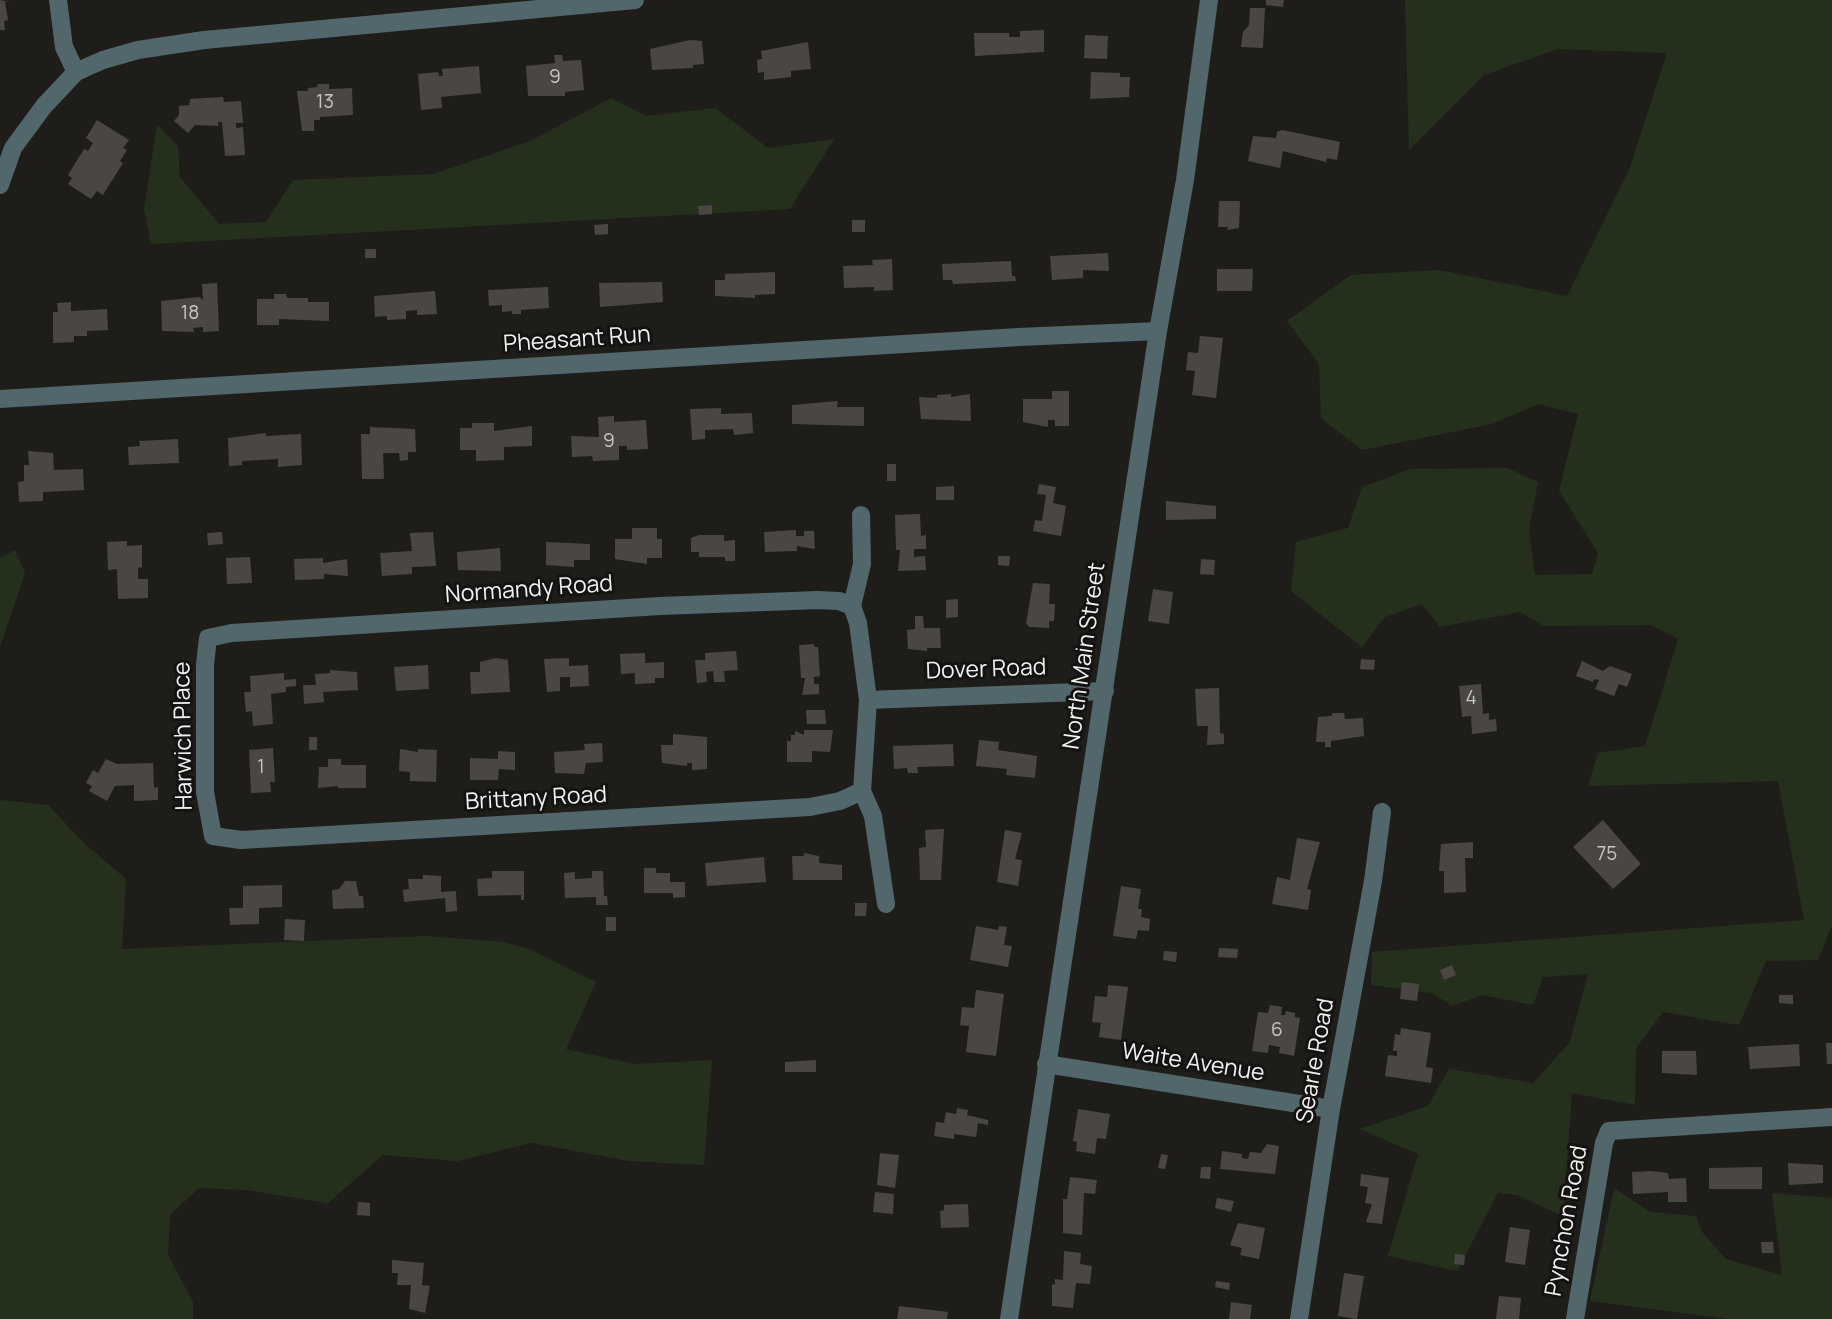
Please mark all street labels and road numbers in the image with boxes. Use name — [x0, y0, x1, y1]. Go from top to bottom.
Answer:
street label: Pheasant Run — [502, 321, 652, 359]
street label: North Main Street — [1058, 561, 1112, 751]
street label: Normandy Road — [444, 570, 614, 610]
street label: Dover Road — [925, 654, 1047, 686]
street label: Harwich Place — [169, 661, 199, 811]
street label: Brittany Road — [464, 782, 608, 816]
street label: Searle Road — [1291, 996, 1341, 1126]
street label: Waite Avenue — [1120, 1038, 1266, 1088]
street label: Pynchon Road — [1540, 1144, 1594, 1298]

